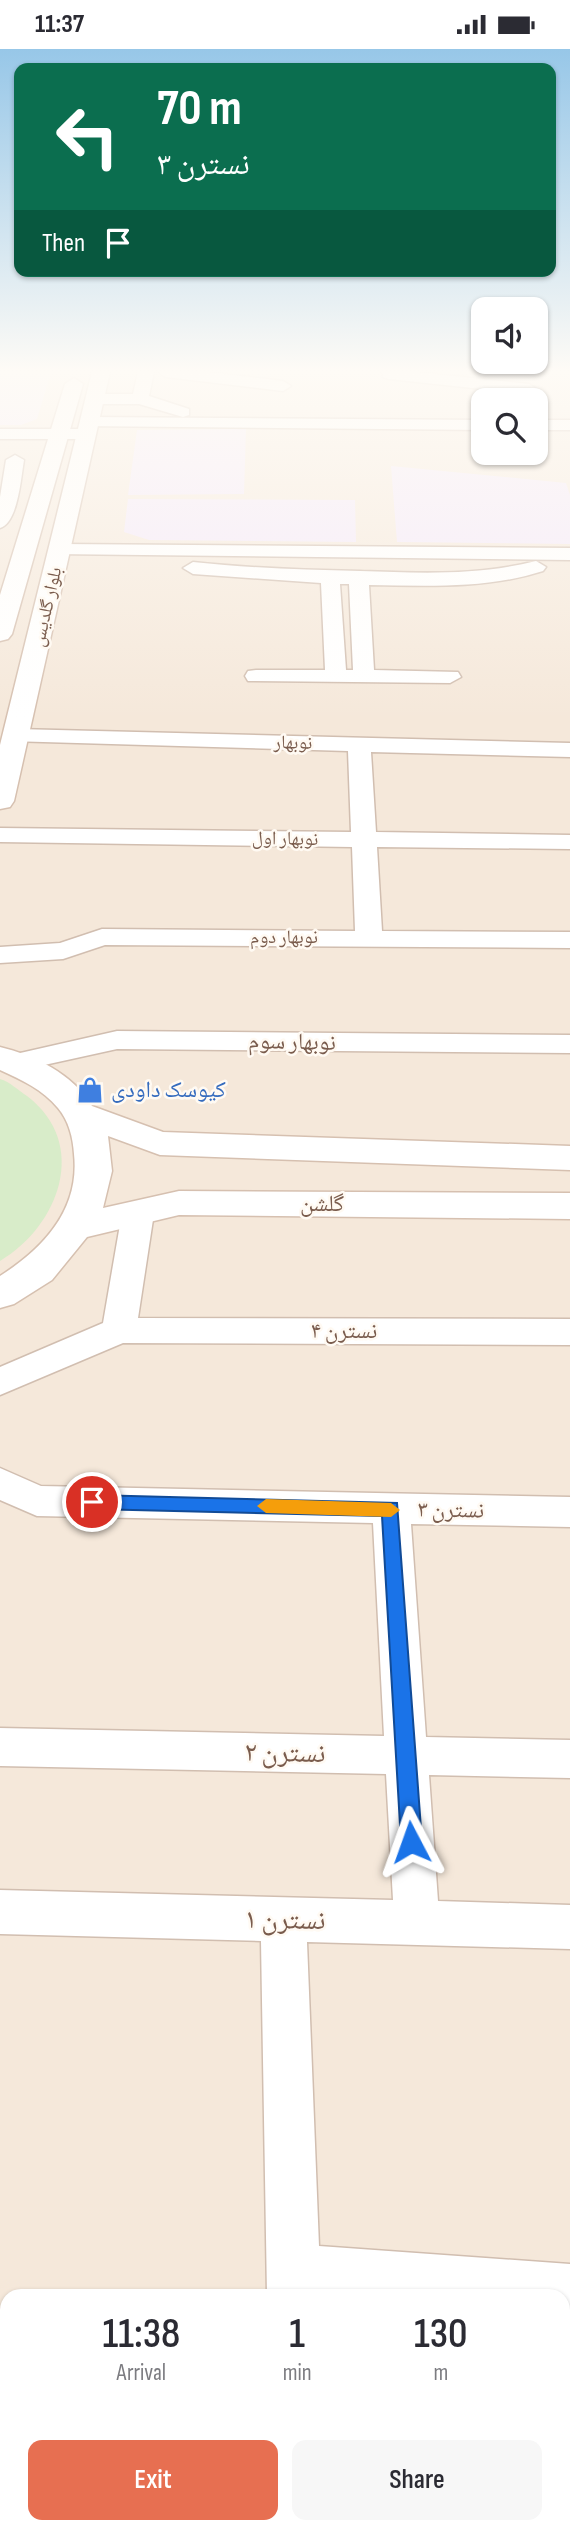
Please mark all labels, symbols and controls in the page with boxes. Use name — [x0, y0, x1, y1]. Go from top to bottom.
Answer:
text: 11:37 — [35, 9, 84, 40]
text: 70 m — [157, 80, 242, 139]
icon: left — [42, 91, 133, 182]
text: نسترن ۳ — [157, 145, 250, 184]
icon: arrive — [99, 224, 137, 262]
text: Then — [42, 228, 85, 259]
map controls — [471, 297, 548, 465]
button: sound — [471, 297, 548, 374]
button: search — [471, 388, 548, 465]
street label: بلوار گلدیس — [27, 565, 67, 649]
street label: نوبهار — [272, 731, 313, 755]
street label: نوبهار اول — [252, 827, 318, 851]
street label: نوبهار دوم — [250, 926, 318, 950]
street label: نوبهار سوم — [248, 1027, 336, 1058]
shop icon: کیوسک داودی — [75, 1075, 105, 1105]
place label: کیوسک داودی — [111, 1076, 226, 1104]
street label: گلشن — [300, 1190, 344, 1218]
street label: نسترن ۴ — [311, 1317, 377, 1345]
pin — [62, 1472, 122, 1532]
icon: arrive — [73, 1483, 111, 1521]
street label: نسترن ۳ — [417, 1495, 485, 1525]
street label: نسترن ۲ — [244, 1736, 326, 1770]
position arrow — [374, 1805, 448, 1879]
street label: نسترن ۱ — [244, 1903, 326, 1937]
text: 11:38 — [102, 2309, 180, 2360]
text: 1 — [289, 2309, 305, 2360]
text: 130 — [414, 2309, 468, 2360]
text: Arrival — [117, 2359, 166, 2387]
text: min — [283, 2359, 312, 2387]
text: m — [433, 2359, 448, 2387]
button: Exit — [28, 2440, 278, 2520]
button: Share — [292, 2440, 542, 2520]

